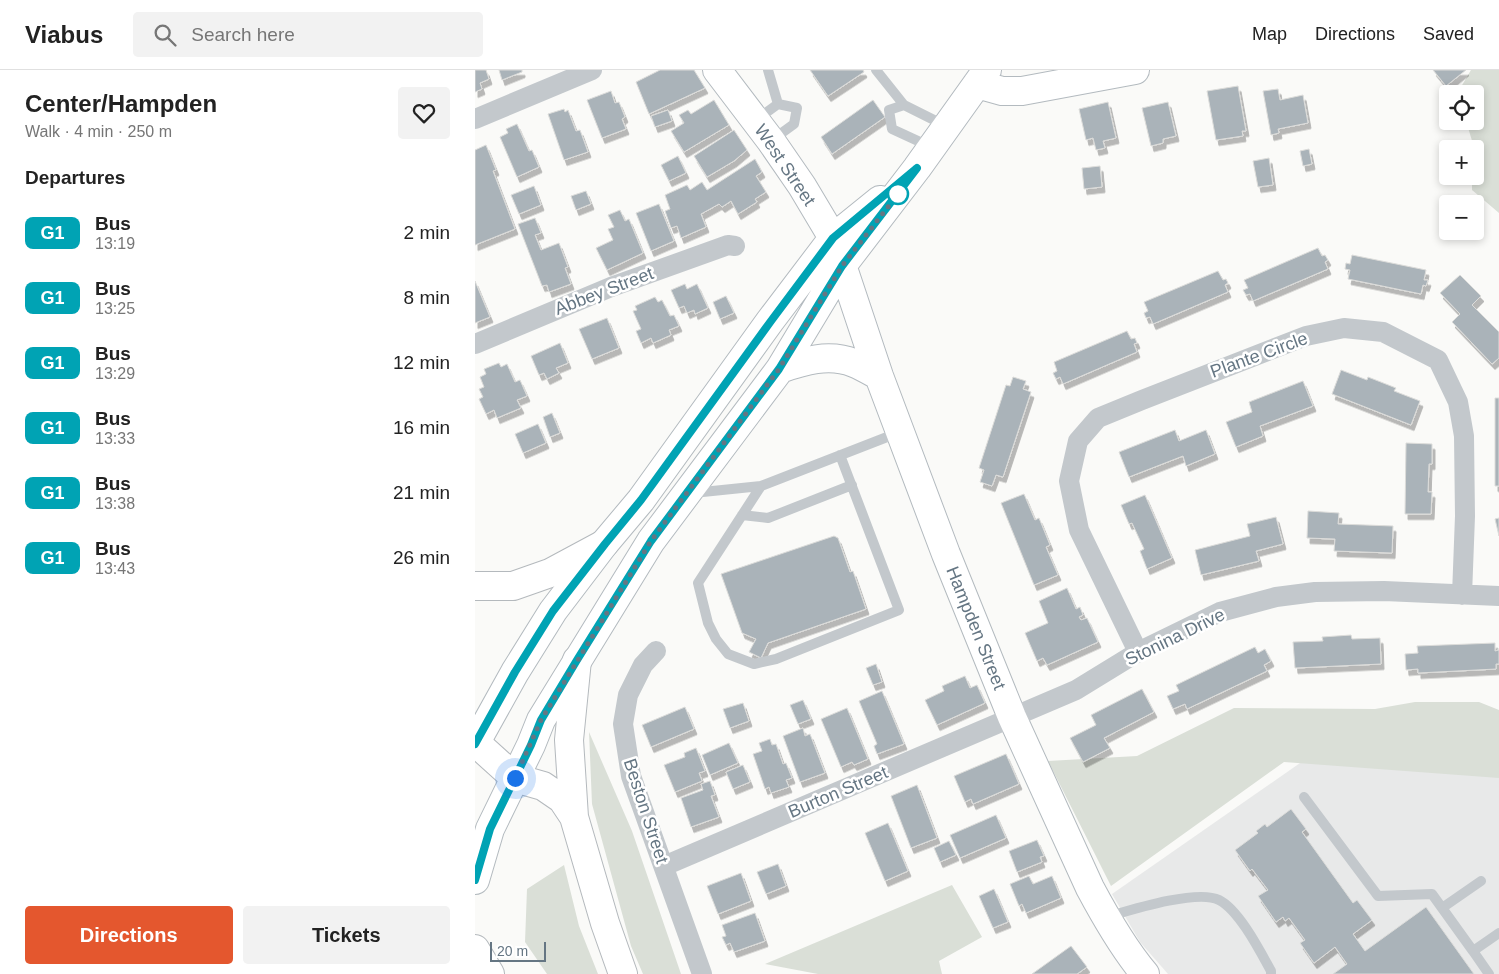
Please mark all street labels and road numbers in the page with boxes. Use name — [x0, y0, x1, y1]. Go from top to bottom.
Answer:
street label: West Street — [751, 121, 819, 209]
street label: Abbey Street — [552, 263, 656, 319]
street label: Plante Circle — [1208, 328, 1310, 382]
street label: Hampden Street — [942, 563, 1010, 693]
street label: Stonina Drive — [1122, 604, 1228, 670]
street label: Beston Street — [620, 756, 672, 866]
street label: Burton Street — [785, 762, 891, 822]

